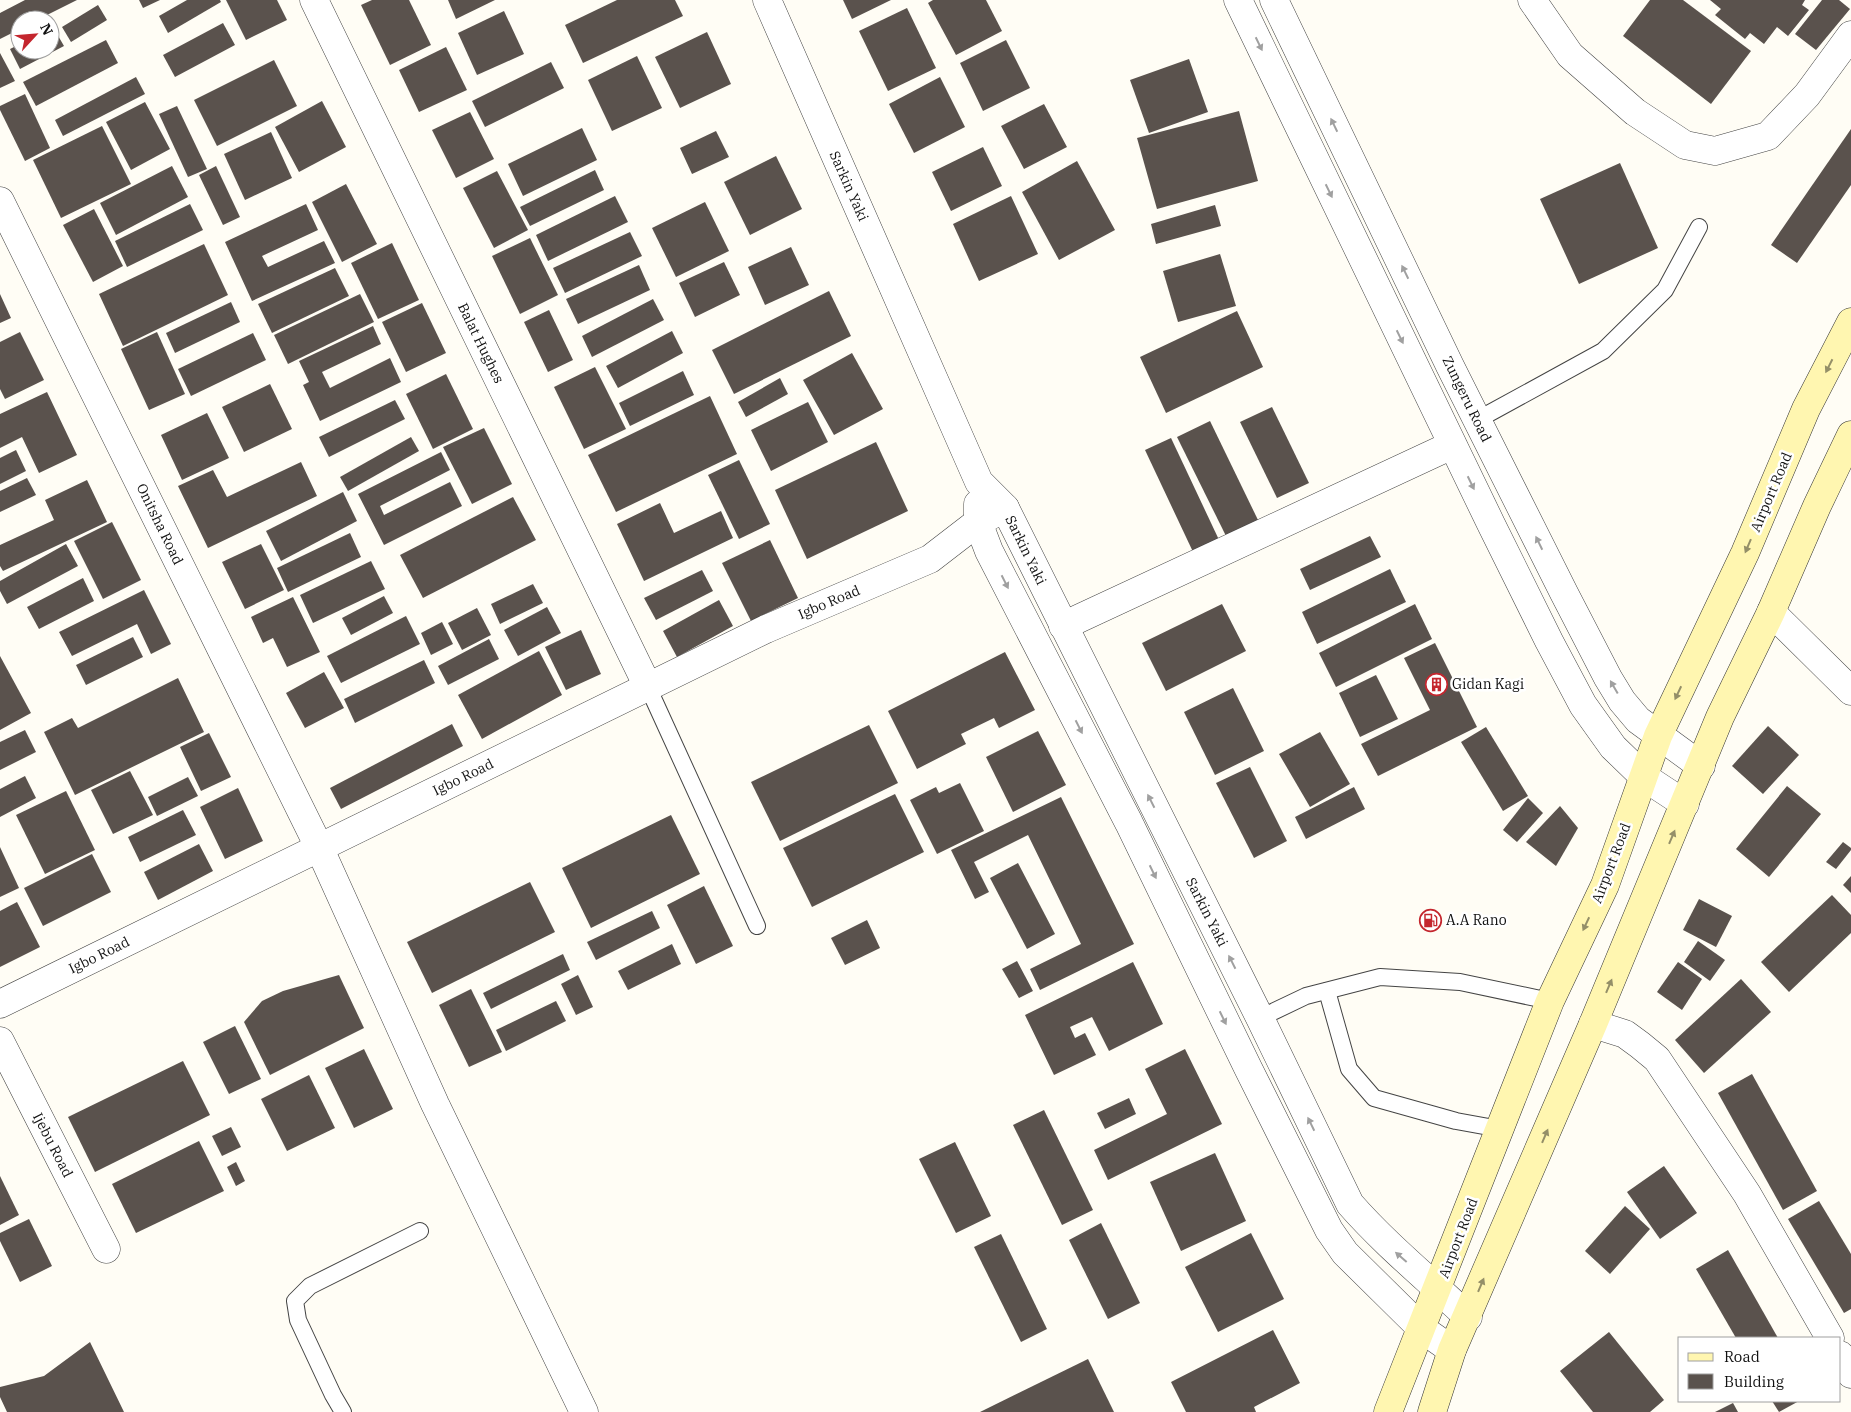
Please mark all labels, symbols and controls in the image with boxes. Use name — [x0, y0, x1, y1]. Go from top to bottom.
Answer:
north arrow — [10, 10, 60, 60]
text: N — [36, 20, 57, 38]
one-way arrow — [1255, 37, 1263, 51]
one-way arrow — [1330, 118, 1338, 132]
street label: Sarkin Yaki — [826, 148, 872, 224]
one-way arrow — [1325, 183, 1333, 198]
one-way arrow — [1401, 265, 1409, 279]
street label: Balat Hughes — [454, 300, 508, 386]
one-way arrow — [1396, 330, 1404, 344]
street label: Zungeru Road — [1438, 353, 1496, 445]
one-way arrow — [1825, 358, 1833, 373]
street label: Airport Road — [1746, 449, 1796, 535]
one-way arrow — [1467, 476, 1475, 490]
street label: Onitsha Road — [133, 480, 188, 568]
street label: Sarkin Yaki — [1001, 512, 1051, 588]
one-way arrow — [1535, 536, 1543, 550]
one-way arrow — [1743, 539, 1751, 553]
one-way arrow — [1001, 575, 1009, 589]
street label: Igbo Road — [795, 581, 863, 623]
building icon: Gidan Kagi — [1424, 672, 1448, 696]
place label: Gidan Kagi — [1452, 675, 1524, 693]
one-way arrow — [1609, 680, 1618, 694]
one-way arrow — [1674, 685, 1683, 700]
one-way arrow — [1075, 719, 1083, 734]
street label: Igbo Road — [430, 754, 497, 799]
one-way arrow — [1147, 794, 1155, 808]
street label: Airport Road — [1587, 820, 1635, 906]
one-way arrow — [1668, 830, 1676, 844]
one-way arrow — [1148, 864, 1157, 879]
street label: Sarkin Yaki — [1182, 875, 1232, 949]
fuel station icon: A.A Rano — [1418, 908, 1442, 932]
place label: A.A Rano — [1446, 911, 1507, 929]
one-way arrow — [1582, 917, 1590, 932]
street label: Igbo Road — [66, 932, 133, 977]
one-way arrow — [1228, 955, 1236, 969]
one-way arrow — [1606, 979, 1613, 994]
one-way arrow — [1220, 1011, 1228, 1025]
street label: Ijebu Road — [29, 1110, 77, 1181]
one-way arrow — [1307, 1116, 1315, 1131]
one-way arrow — [1542, 1129, 1550, 1143]
street label: Airport Road — [1434, 1195, 1482, 1281]
one-way arrow — [1395, 1251, 1408, 1262]
one-way arrow — [1478, 1278, 1486, 1292]
legend — [1678, 1337, 1841, 1402]
text: Road — [1724, 1347, 1760, 1366]
text: Building — [1724, 1372, 1784, 1391]

